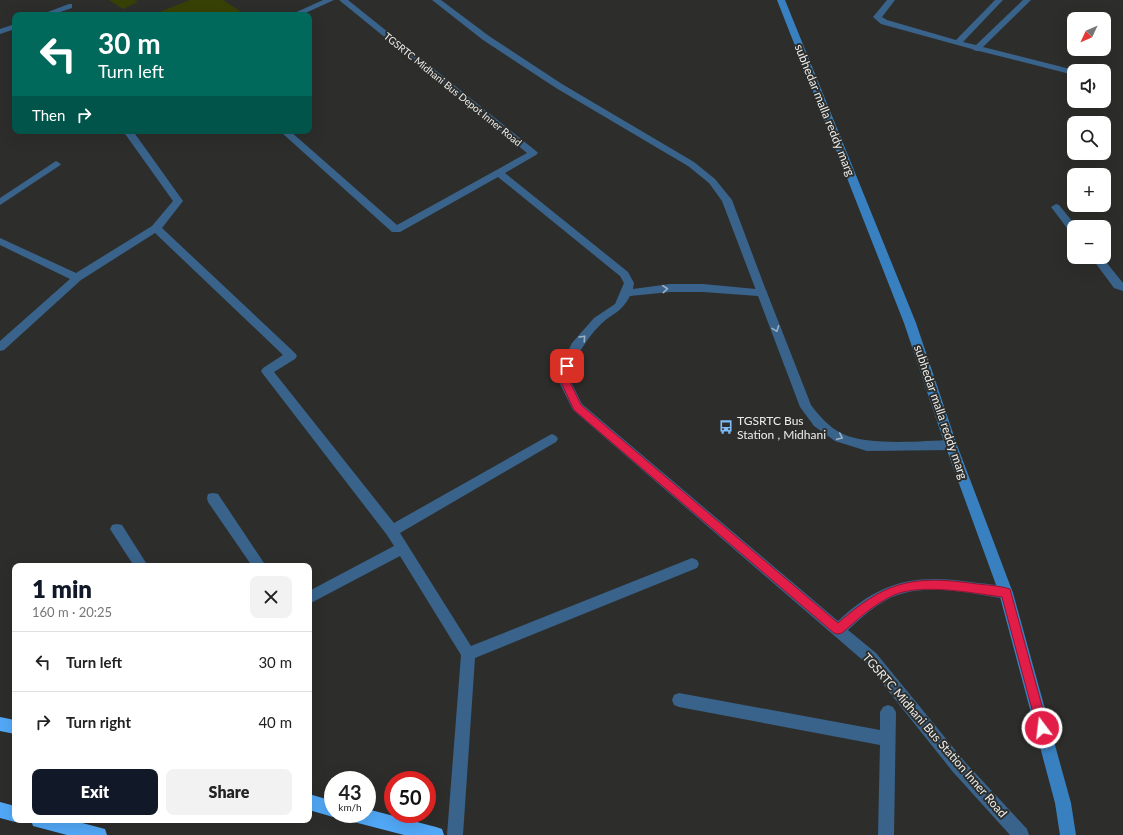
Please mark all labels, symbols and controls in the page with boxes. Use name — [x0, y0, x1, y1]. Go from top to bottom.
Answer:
north arrow — [1067, 12, 1111, 56]
map controls — [1067, 12, 1111, 264]
text: 30 m — [98, 26, 161, 60]
icon: left — [32, 28, 84, 80]
street label: TGSRTC Midhani Bus Depot Inner Road — [382, 30, 524, 148]
street label: subhedar malla reddy marg — [792, 42, 858, 178]
text: Turn left — [98, 60, 164, 82]
button: sound — [1067, 64, 1111, 108]
icon: right — [73, 104, 95, 126]
text: Then — [32, 106, 65, 124]
button: search — [1067, 116, 1111, 160]
button: + — [1067, 168, 1111, 212]
button: − — [1067, 220, 1111, 264]
one-way arrow — [662, 285, 668, 294]
one-way arrow — [772, 326, 780, 333]
one-way arrow — [578, 335, 586, 343]
street label: subhedar malla reddy marg — [911, 343, 971, 481]
pin — [550, 349, 584, 383]
icon: arrive — [556, 355, 578, 377]
place label: TGSRTC Bus Station , Midhani — [737, 413, 826, 442]
bus stop icon: TGSRTC Bus Station , Midhani — [718, 419, 734, 435]
one-way arrow — [836, 432, 843, 440]
text: 1 min — [32, 574, 92, 603]
button: close — [250, 576, 292, 618]
text: 160 m · 20:25 — [32, 604, 112, 620]
street label: TGSRTC Midhani Bus Station Inner Road — [860, 650, 1010, 820]
icon: left — [32, 651, 54, 673]
text: Turn left — [66, 653, 122, 671]
text: 30 m — [258, 653, 292, 671]
position arrow — [1021, 707, 1063, 749]
icon: right — [32, 711, 54, 733]
text: Turn right — [66, 713, 131, 731]
text: 40 m — [258, 713, 292, 731]
button: Exit — [32, 769, 158, 815]
button: Share — [166, 769, 292, 815]
speed limit sign: 50 — [384, 771, 436, 823]
text: 43 — [338, 780, 362, 804]
text: km/h — [338, 801, 362, 813]

